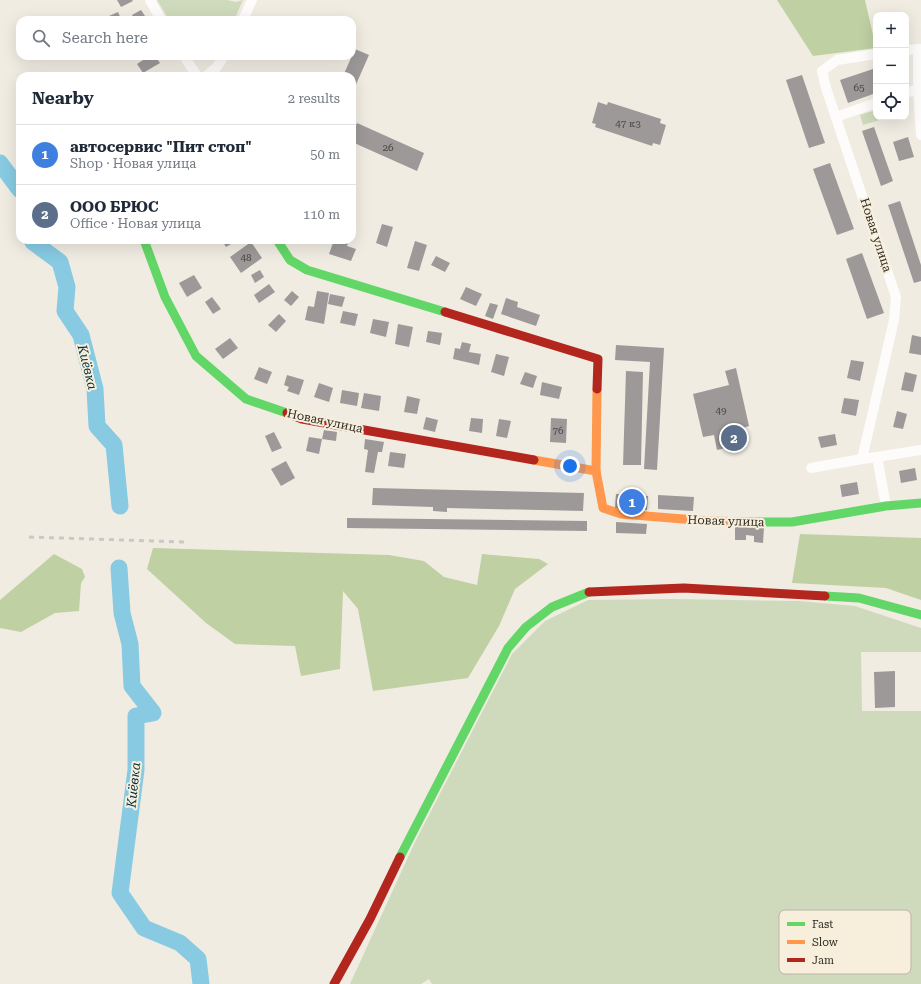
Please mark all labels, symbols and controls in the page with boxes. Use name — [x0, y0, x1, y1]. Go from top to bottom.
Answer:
map controls — [873, 12, 909, 120]
button: + — [873, 12, 909, 48]
search box — [16, 16, 356, 60]
icon: search — [30, 27, 52, 49]
text: Search here — [62, 29, 148, 47]
button: − — [873, 48, 909, 84]
house number: 65 — [853, 82, 865, 93]
button: locate — [873, 84, 909, 120]
text: Nearby — [32, 88, 94, 108]
text: 2 results — [288, 91, 340, 106]
house number: 47 к3 — [615, 118, 641, 129]
text: автосервис "Пит стоп" — [70, 138, 252, 156]
house number: 26 — [382, 142, 394, 153]
text: 1 — [41, 147, 49, 162]
text: 50 m — [310, 147, 340, 162]
text: Shop · Новая улица — [70, 156, 196, 171]
street label: Новая улица — [857, 196, 895, 274]
text: ООО БРЮС — [70, 198, 158, 216]
text: 2 — [41, 207, 49, 222]
text: 110 m — [303, 207, 340, 222]
text: Office · Новая улица — [70, 216, 201, 231]
house number: 48 — [240, 252, 252, 263]
water label: Киёвка — [74, 342, 100, 391]
house number: 49 — [715, 405, 727, 416]
street label: Новая улица — [286, 406, 365, 436]
pin: 2 — [721, 423, 747, 453]
house number: 76 — [552, 425, 564, 436]
your location — [560, 456, 580, 476]
pin: 1 — [619, 487, 645, 517]
street label: Новая улица — [687, 513, 765, 529]
water label: Киёвка — [124, 761, 143, 810]
legend — [779, 910, 911, 974]
text: Fast — [812, 918, 833, 931]
text: Slow — [812, 936, 839, 949]
text: Jam — [812, 954, 834, 967]

